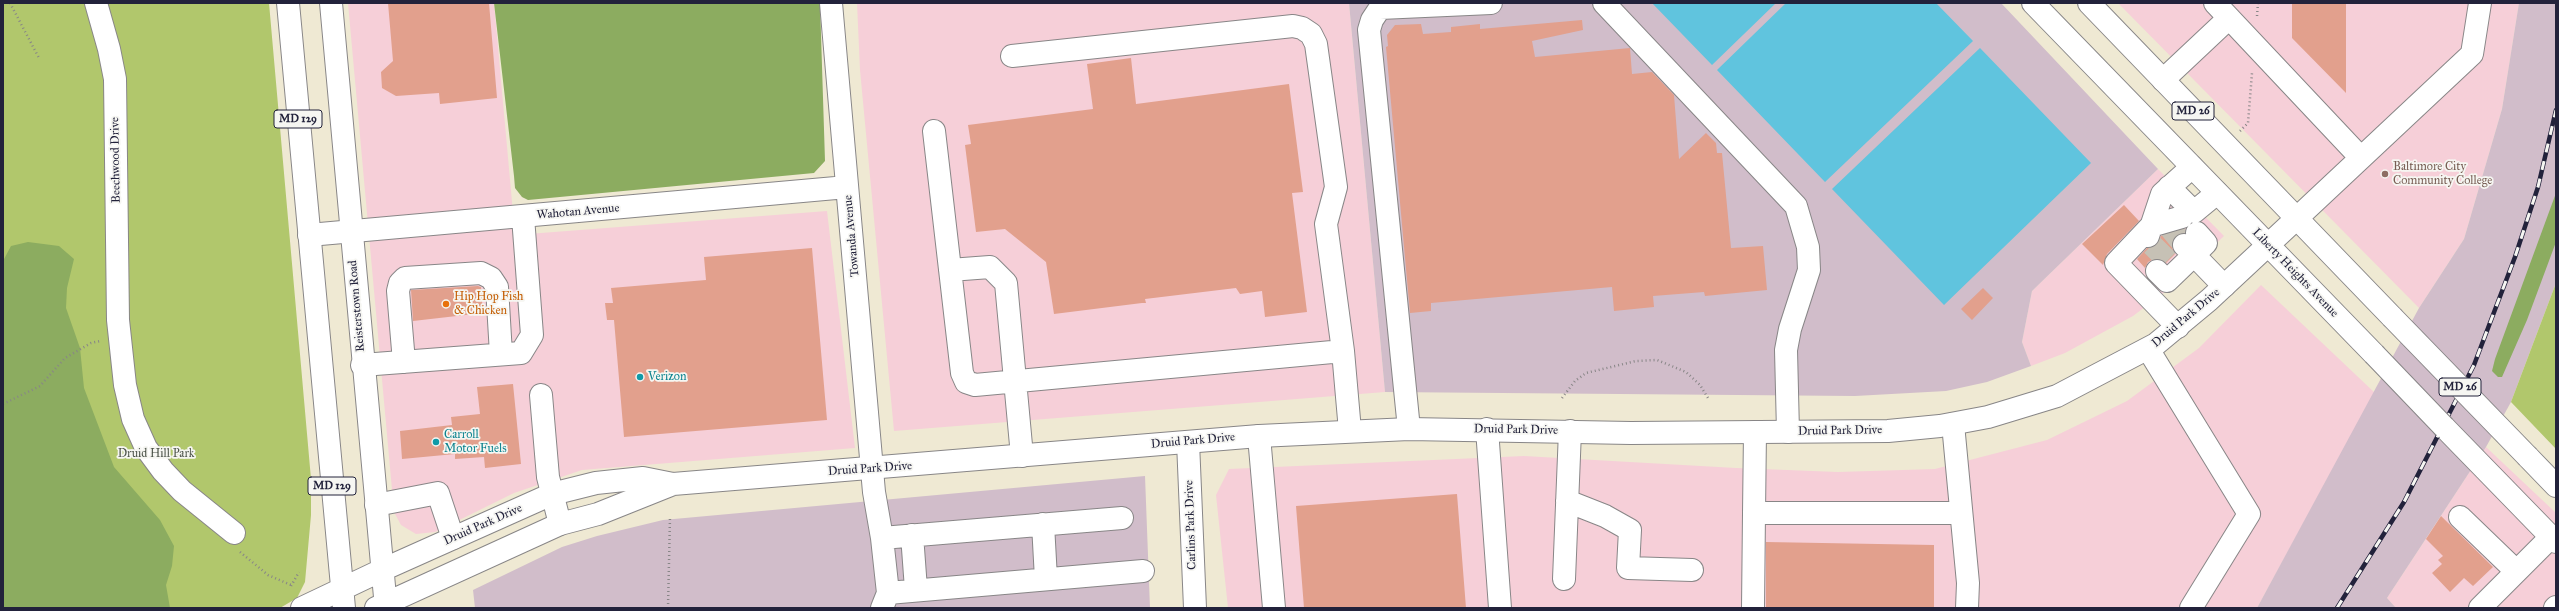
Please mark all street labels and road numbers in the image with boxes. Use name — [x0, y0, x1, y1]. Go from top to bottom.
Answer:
road number: MD 26 — [2172, 102, 2214, 120]
road number: MD 129 — [274, 110, 322, 128]
street label: Beechwood Drive — [108, 117, 124, 203]
street label: Towanda Avenue — [841, 194, 863, 278]
street label: Wahotan Avenue — [536, 201, 620, 223]
street label: Liberty Heights Avenue — [2249, 226, 2341, 320]
street label: Reisterstown Road — [346, 260, 368, 352]
street label: Druid Park Drive — [2149, 285, 2223, 351]
road number: MD 26 — [2439, 378, 2481, 396]
street label: Druid Park Drive — [1474, 422, 1558, 438]
street label: Druid Park Drive — [1798, 423, 1882, 439]
street label: Druid Park Drive — [1150, 430, 1236, 452]
street label: Druid Park Drive — [827, 459, 913, 479]
road number: MD 129 — [308, 477, 356, 495]
street label: Carlins Park Drive — [1182, 480, 1200, 570]
street label: Druid Park Drive — [442, 501, 524, 549]

